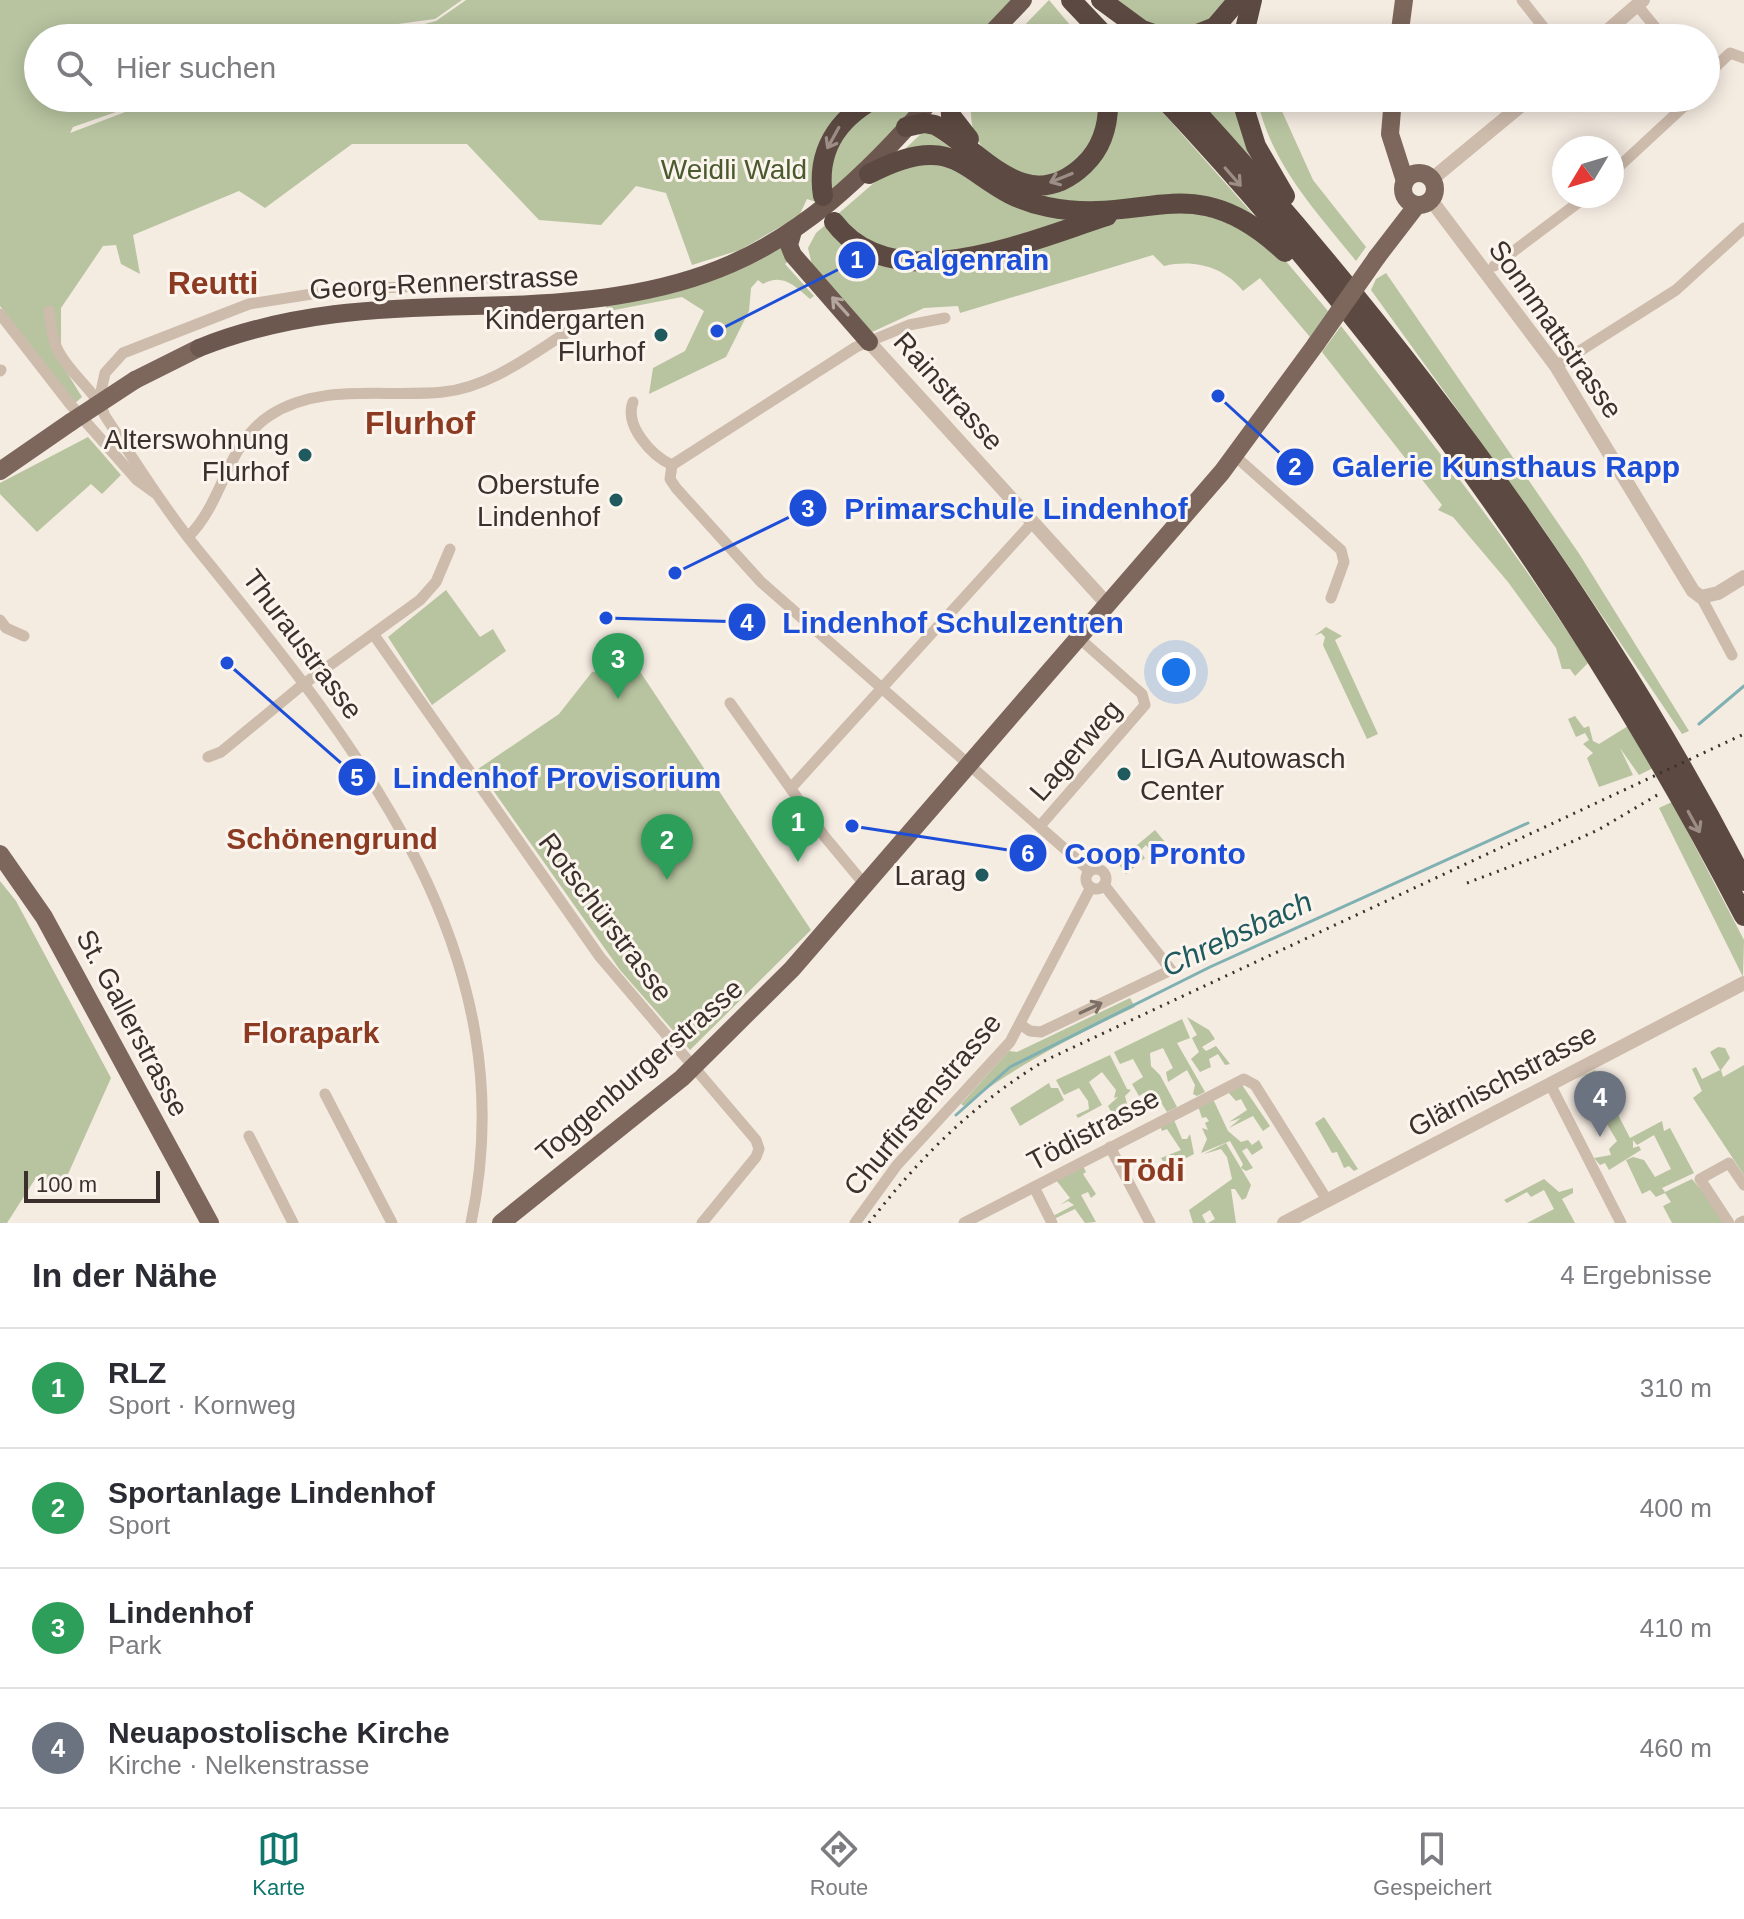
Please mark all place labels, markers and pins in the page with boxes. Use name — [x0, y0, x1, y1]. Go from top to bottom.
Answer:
callout: Galgenrain — [837, 233, 1066, 287]
place label: Kindergarten Flurhof — [485, 304, 645, 367]
marker: Kindergarten Flurhof — [652, 326, 670, 344]
place label: Alterswohnung Flurhof — [104, 424, 289, 487]
callout: Galerie Kunsthaus Rapp — [1275, 440, 1696, 494]
marker: Alterswohnung Flurhof — [296, 446, 314, 464]
place label: Oberstufe Lindenhof — [477, 469, 600, 532]
callout: Primarschule Lindenhof — [788, 481, 1204, 535]
marker: Oberstufe Lindenhof — [607, 491, 625, 509]
callout: Lindenhof Schulzentren — [727, 595, 1140, 649]
pin: 3 — [592, 633, 644, 699]
place label: LIGA Autowasch Center — [1140, 743, 1345, 806]
callout: Lindenhof Provisorium — [337, 750, 738, 804]
marker: LIGA Autowasch Center — [1115, 765, 1133, 783]
pin: 1 — [772, 796, 824, 862]
pin: 2 — [641, 814, 693, 880]
callout: Coop Pronto — [1008, 826, 1262, 880]
place label: Larag — [894, 860, 966, 891]
marker: Larag — [973, 866, 991, 884]
pin: 4 — [1574, 1071, 1626, 1137]

